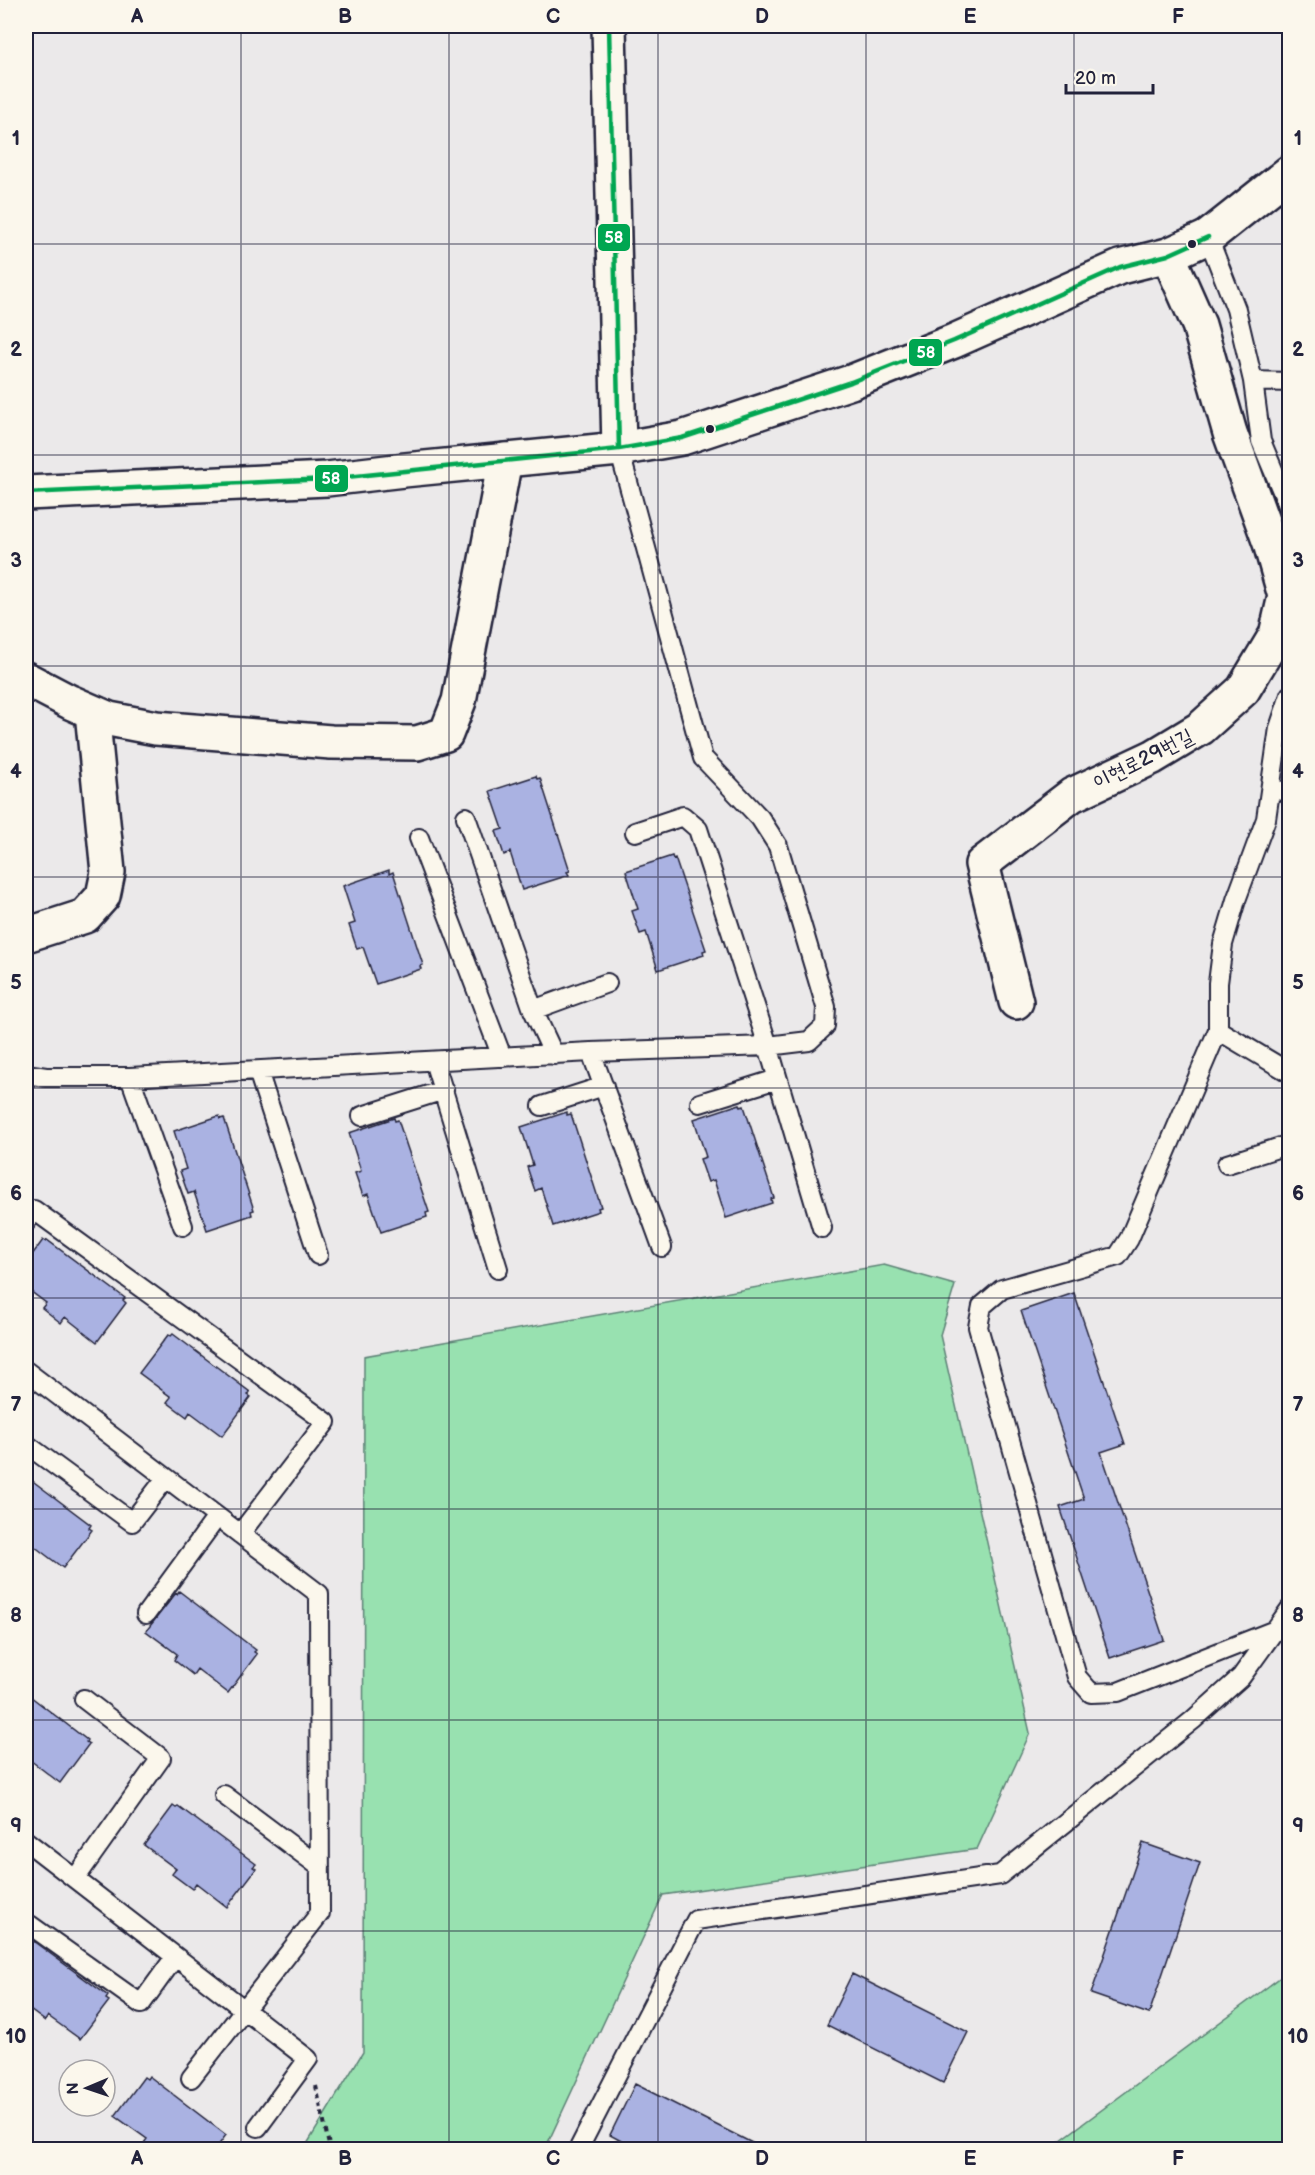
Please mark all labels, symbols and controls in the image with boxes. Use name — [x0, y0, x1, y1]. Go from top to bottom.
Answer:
text: A — [130, 5, 144, 29]
text: B — [338, 5, 352, 29]
text: C — [546, 5, 560, 29]
text: D — [755, 5, 769, 29]
text: E — [964, 5, 977, 29]
text: F — [1172, 5, 1184, 29]
scale bar — [1066, 57, 1153, 95]
text: 20 m — [1075, 68, 1116, 89]
text: 1 — [12, 127, 20, 151]
text: 1 — [1294, 127, 1302, 151]
line badge: 58 — [597, 223, 631, 252]
text: 58 — [605, 229, 623, 248]
unlabelled marker — [1186, 238, 1198, 250]
text: 2 — [10, 338, 22, 362]
line badge: 58 — [908, 338, 943, 367]
text: 2 — [1292, 338, 1304, 362]
text: 58 — [917, 344, 935, 363]
unlabelled marker — [704, 423, 716, 435]
line badge: 58 — [314, 464, 349, 493]
text: 58 — [322, 470, 340, 489]
text: 3 — [10, 549, 22, 573]
text: 3 — [1292, 549, 1304, 573]
street label: 이현로29번길 — [1089, 724, 1198, 795]
text: 4 — [10, 760, 22, 784]
text: 4 — [1292, 760, 1304, 784]
text: 5 — [10, 971, 22, 995]
text: 5 — [1292, 971, 1304, 995]
text: 6 — [10, 1182, 22, 1206]
text: 6 — [1292, 1182, 1304, 1206]
text: 7 — [10, 1393, 22, 1417]
text: 7 — [1292, 1393, 1304, 1417]
text: 8 — [10, 1604, 22, 1628]
text: 8 — [1292, 1604, 1304, 1628]
text: 9 — [10, 1814, 22, 1838]
text: 9 — [1292, 1814, 1304, 1838]
text: 10 — [6, 2025, 26, 2049]
text: 10 — [1288, 2025, 1308, 2049]
north arrow — [57, 2058, 117, 2118]
text: N — [64, 2082, 83, 2095]
text: A — [130, 2147, 144, 2171]
text: B — [338, 2147, 352, 2171]
text: C — [546, 2147, 560, 2171]
text: D — [755, 2147, 769, 2171]
text: E — [964, 2147, 977, 2171]
text: F — [1172, 2147, 1184, 2171]

